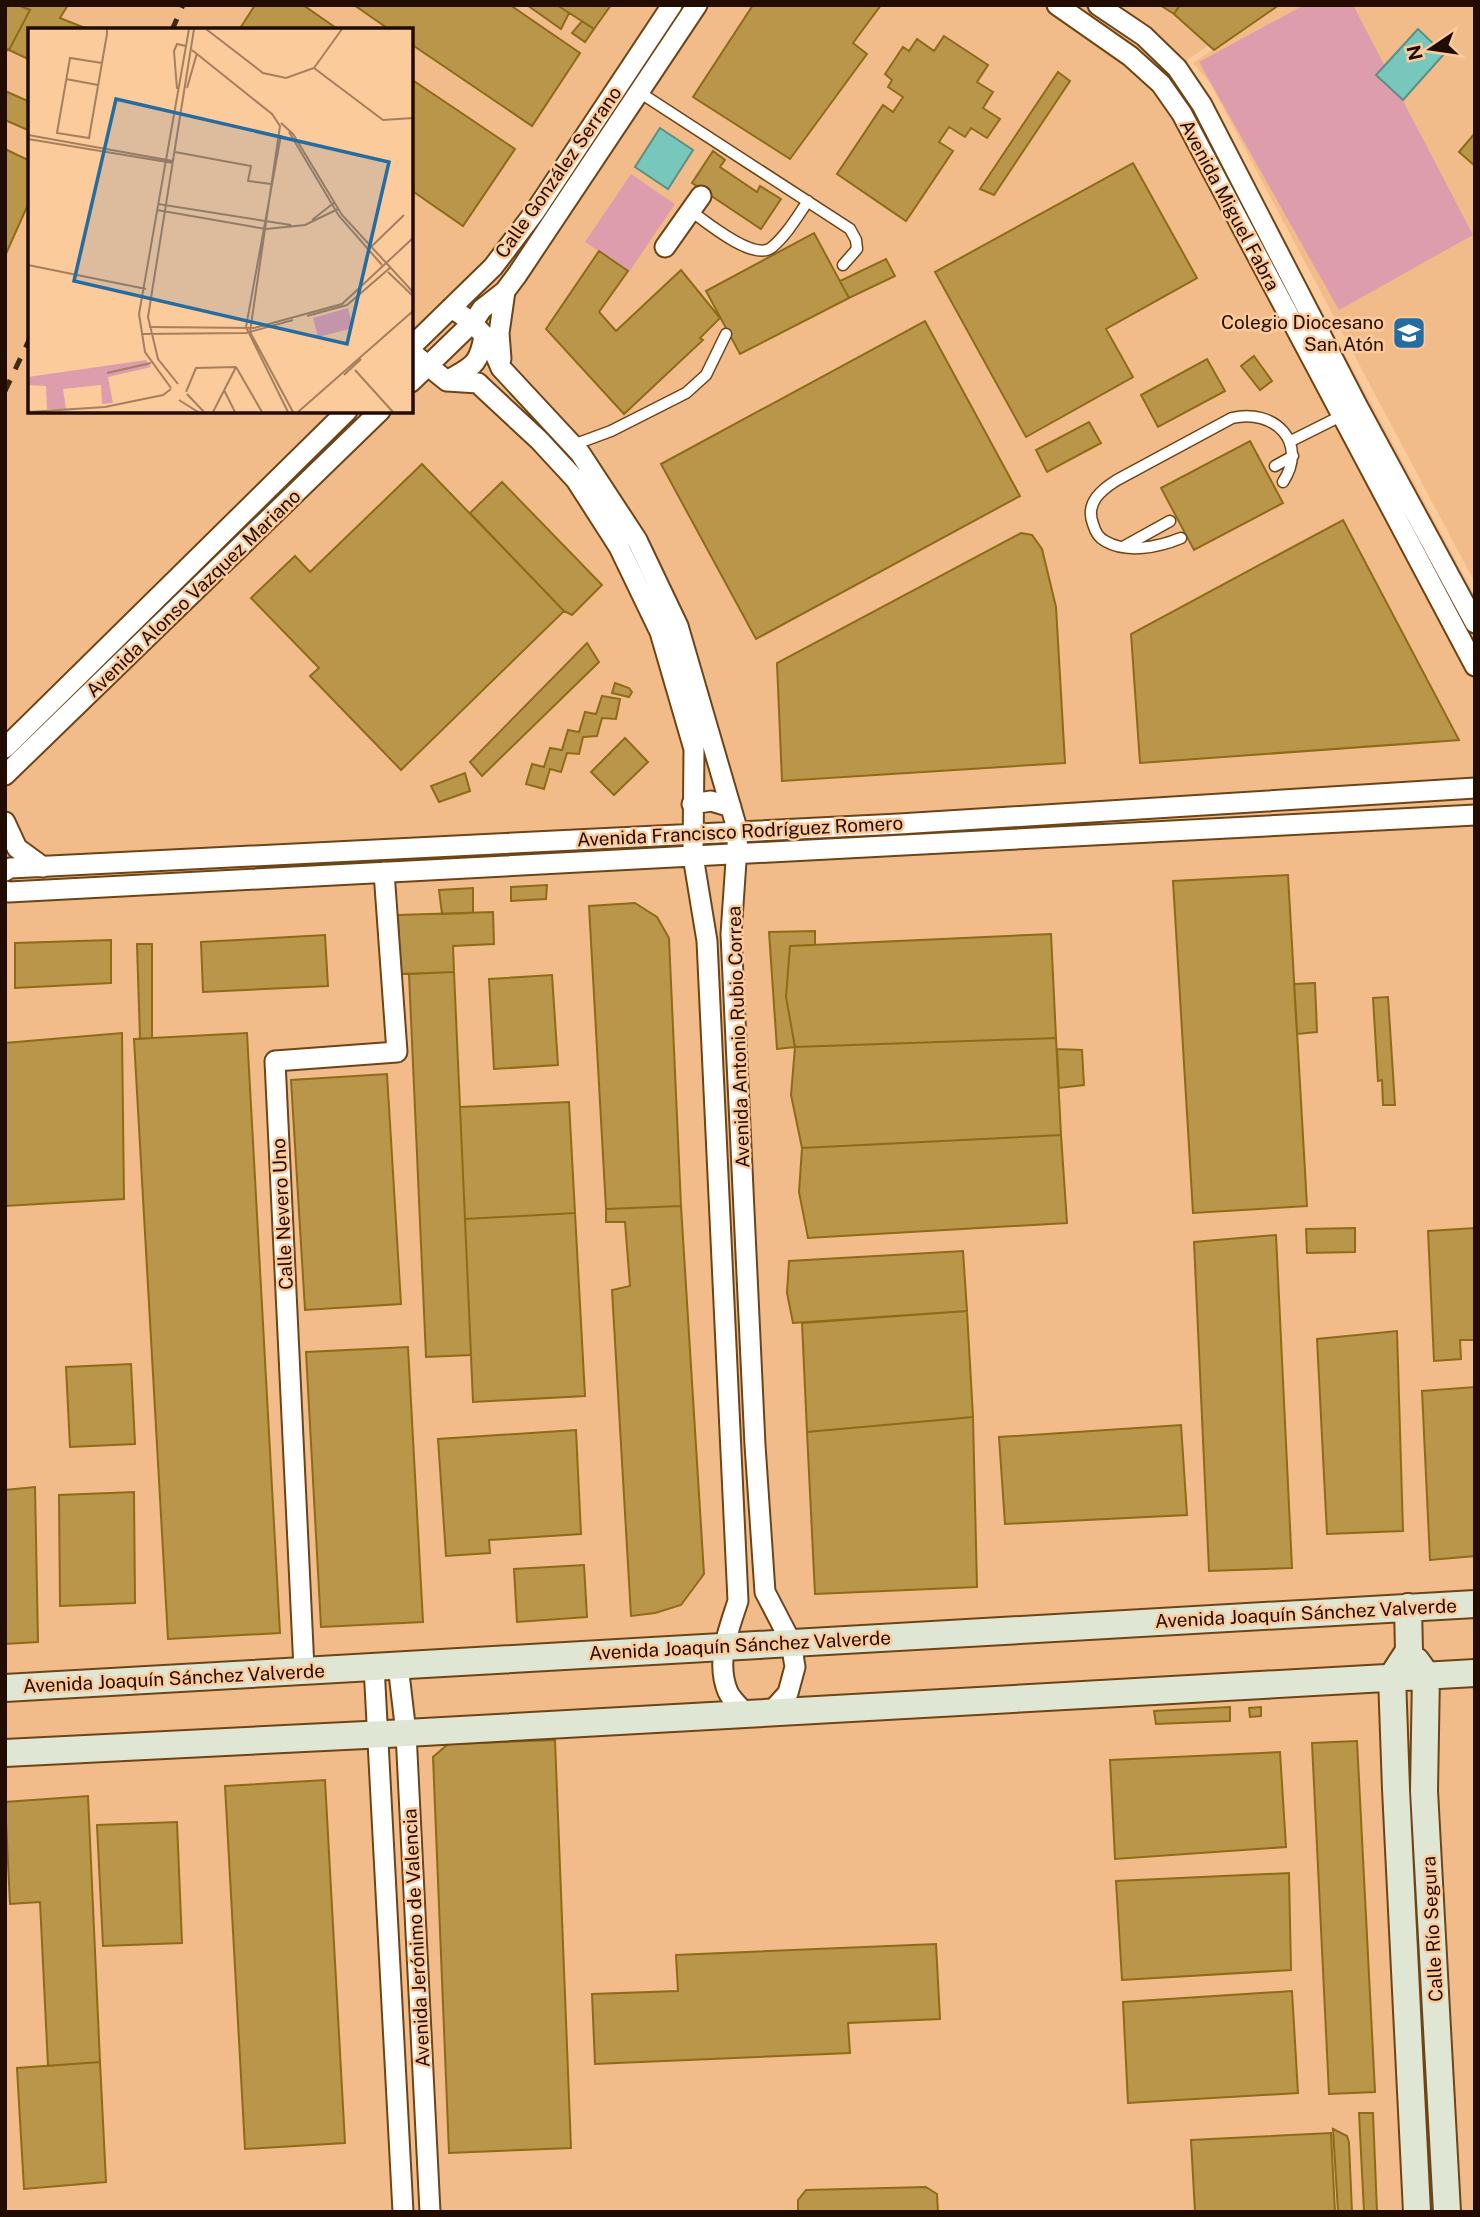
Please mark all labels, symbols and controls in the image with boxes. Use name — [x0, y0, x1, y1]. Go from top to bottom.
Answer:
north arrow — [1396, 14, 1466, 84]
inset map — [28, 28, 413, 413]
text: N — [1402, 43, 1427, 63]
street label: Calle González Serrano — [490, 82, 626, 262]
street label: Avenida Miguel Fabra — [1176, 116, 1284, 294]
place label: Colegio Diocesano San Atón — [1221, 311, 1384, 355]
school or university icon: Colegio Diocesano San Atón — [1390, 314, 1428, 352]
street label: Avenida Alonso Vazquez Mariano — [81, 485, 305, 701]
street label: Avenida Francisco Rodríguez Romero — [576, 811, 904, 851]
street label: Avenida Antonio Rubio Correa — [722, 906, 754, 1168]
street label: Calle Nevero Uno — [267, 1138, 297, 1290]
street label: Avenida Joaquín Sánchez Valverde — [1154, 1594, 1458, 1632]
street label: Avenida Joaquín Sánchez Valverde — [588, 1626, 892, 1664]
street label: Avenida Joaquín Sánchez Valverde — [22, 1659, 326, 1697]
street label: Avenida Jerónimo de Valencia — [398, 1808, 434, 2068]
street label: Calle Río Segura — [1417, 1856, 1447, 2002]

